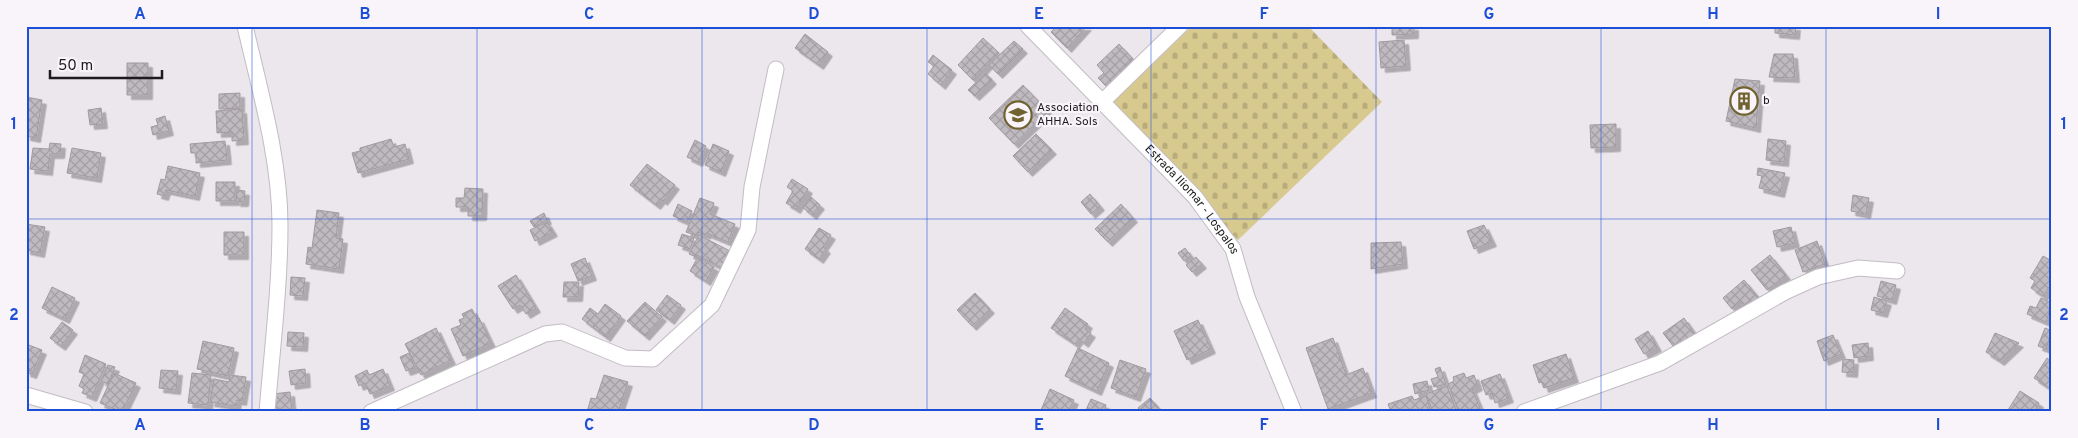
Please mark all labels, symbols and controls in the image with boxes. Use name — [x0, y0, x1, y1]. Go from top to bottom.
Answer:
text: A — [134, 5, 146, 25]
text: B — [359, 5, 371, 25]
text: C — [584, 5, 594, 25]
text: D — [808, 5, 820, 25]
text: E — [1034, 5, 1044, 25]
text: F — [1259, 5, 1269, 25]
text: G — [1484, 5, 1494, 25]
text: H — [1707, 5, 1719, 25]
text: I — [1936, 5, 1940, 25]
scale bar — [50, 48, 162, 80]
text: 50 m — [58, 57, 93, 76]
building icon: b — [1729, 86, 1759, 116]
place label: b — [1763, 93, 1770, 109]
school or university icon: Association AHHA. Sols — [1003, 100, 1033, 130]
place label: Association AHHA. Sols — [1037, 100, 1099, 130]
text: 1 — [11, 115, 17, 135]
text: 1 — [2061, 115, 2067, 135]
street label: Estrada Iliomar - Lospalos — [1141, 142, 1242, 256]
text: 2 — [9, 306, 19, 326]
text: 2 — [2059, 306, 2069, 326]
text: A — [134, 416, 146, 436]
text: B — [359, 416, 371, 436]
text: C — [584, 416, 594, 436]
text: D — [808, 416, 820, 436]
text: E — [1034, 416, 1044, 436]
text: F — [1259, 416, 1269, 436]
text: G — [1484, 416, 1494, 436]
text: H — [1707, 416, 1719, 436]
text: I — [1936, 416, 1940, 436]

